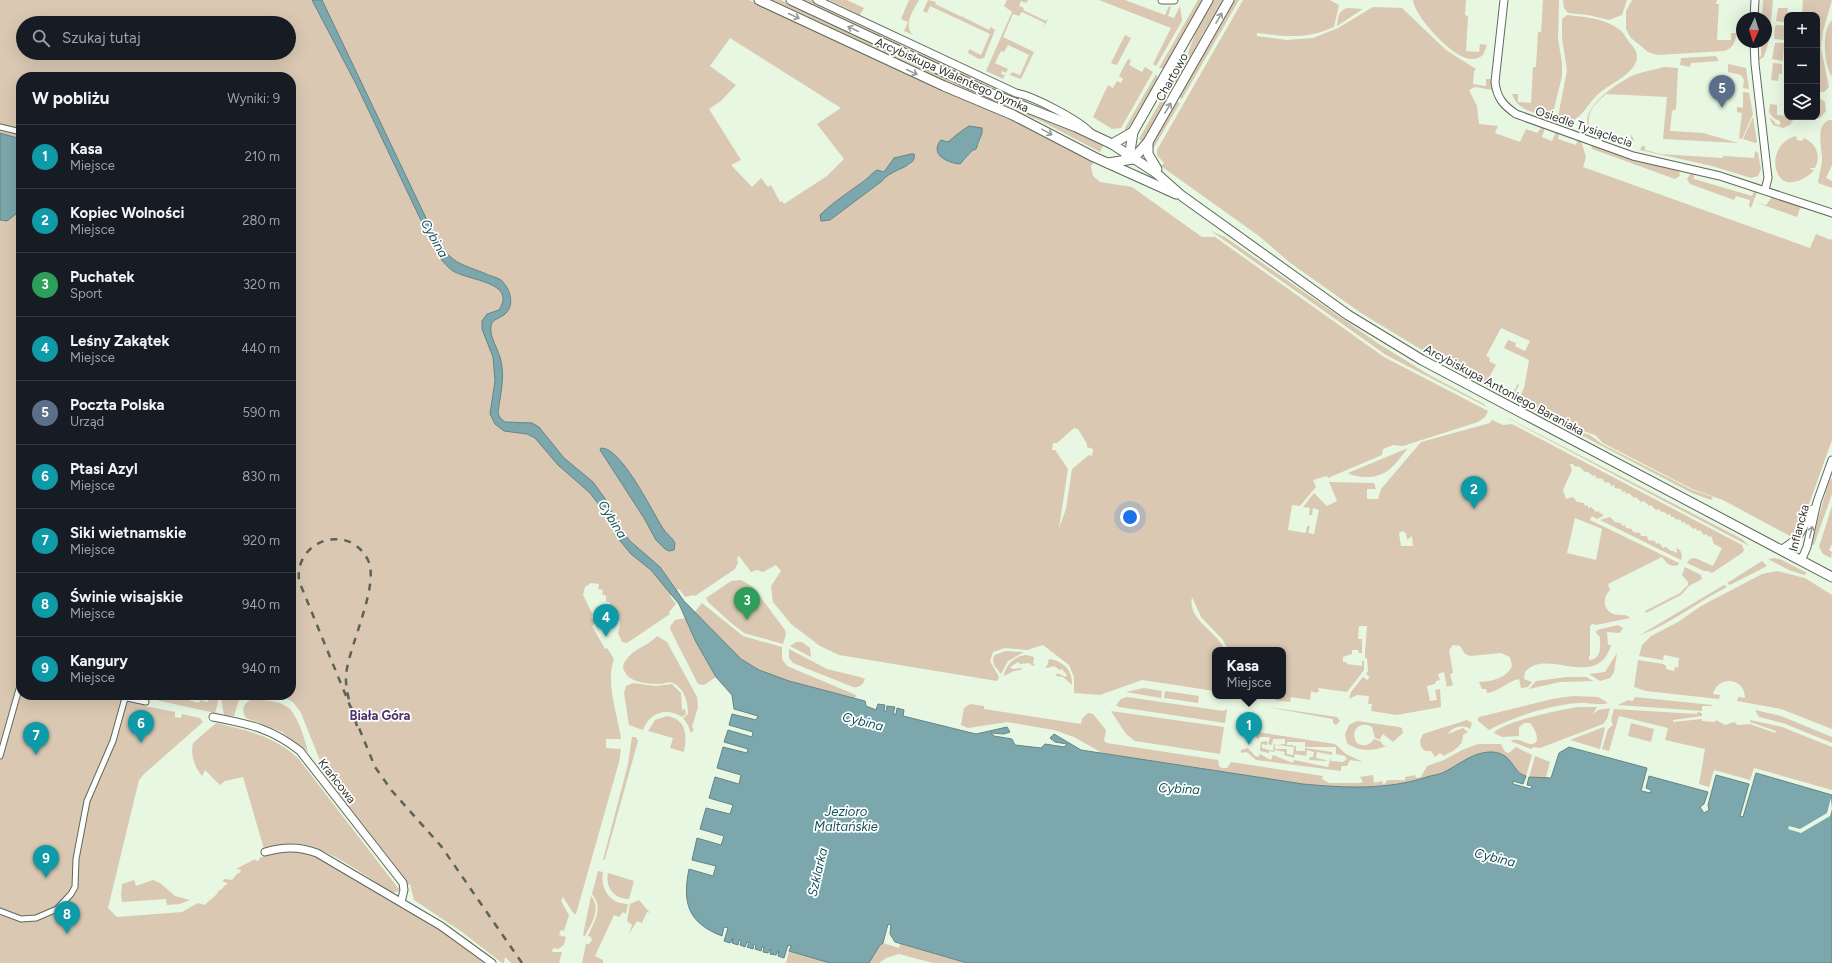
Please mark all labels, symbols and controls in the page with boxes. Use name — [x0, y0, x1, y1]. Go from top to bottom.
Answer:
one-way arrow — [1215, 12, 1223, 24]
north arrow — [1736, 12, 1772, 48]
map controls — [1784, 12, 1820, 120]
button: + — [1784, 12, 1820, 48]
one-way arrow — [788, 13, 800, 21]
search box — [16, 16, 296, 60]
one-way arrow — [848, 25, 860, 32]
icon: search — [30, 27, 52, 49]
text: Szukaj tutaj — [62, 29, 141, 47]
street label: Arcybiskupa Walentego Dymka — [873, 35, 1031, 115]
button: − — [1784, 48, 1820, 84]
street label: Chartowo — [1153, 50, 1191, 104]
one-way arrow — [905, 68, 917, 76]
pin: 5 — [1709, 75, 1735, 108]
button: layers — [1784, 84, 1820, 120]
text: W pobliżu — [32, 88, 109, 108]
text: Wyniki: 9 — [227, 91, 280, 106]
one-way arrow — [1164, 102, 1172, 114]
street label: Osiedle Tysiąclecia — [1534, 104, 1634, 150]
one-way arrow — [1041, 129, 1053, 137]
text: Kasa — [70, 140, 103, 158]
text: 1 — [42, 149, 48, 164]
text: 210 m — [245, 149, 280, 164]
text: Miejsce — [70, 158, 115, 173]
text: Kopiec Wolności — [70, 204, 184, 222]
text: 2 — [41, 213, 49, 228]
text: 280 m — [242, 213, 280, 228]
water label: Cybina — [418, 216, 451, 260]
text: Miejsce — [70, 222, 115, 237]
text: Puchatek — [70, 268, 135, 286]
text: 3 — [41, 277, 49, 292]
text: 320 m — [243, 277, 280, 292]
text: Sport — [70, 286, 103, 301]
text: Leśny Zakątek — [70, 332, 169, 350]
text: 4 — [41, 341, 49, 356]
text: 440 m — [241, 341, 280, 356]
street label: Arcybiskupa Antoniego Baraniaka — [1422, 342, 1586, 438]
text: Miejsce — [70, 350, 115, 365]
text: Poczta Polska — [70, 396, 164, 414]
text: 5 — [41, 405, 49, 420]
text: 590 m — [243, 405, 280, 420]
text: Urząd — [70, 414, 104, 429]
text: Ptasi Azyl — [70, 460, 138, 478]
text: 6 — [41, 469, 49, 484]
text: 830 m — [242, 469, 280, 484]
pin: 2 — [1461, 476, 1487, 509]
text: Miejsce — [70, 478, 115, 493]
water label: Cybina — [595, 498, 630, 541]
street label: Inflancka — [1786, 503, 1812, 553]
your location — [1120, 507, 1140, 527]
text: Siki wietnamskie — [70, 524, 186, 542]
one-way arrow — [1807, 526, 1815, 539]
text: 7 — [41, 533, 49, 548]
text: 920 m — [243, 533, 280, 548]
text: Miejsce — [70, 542, 115, 557]
pin: 3 — [734, 587, 760, 620]
text: Świnie wisajskie — [70, 588, 183, 606]
text: 8 — [41, 597, 49, 612]
text: 940 m — [242, 597, 280, 612]
pin: 4 — [593, 604, 619, 637]
text: Miejsce — [70, 606, 115, 621]
popup — [1212, 647, 1286, 699]
text: Kangury — [70, 652, 128, 670]
text: Kasa — [1227, 657, 1259, 675]
text: 9 — [41, 661, 49, 676]
text: 940 m — [242, 661, 280, 676]
text: Miejsce — [70, 670, 115, 685]
text: Miejsce — [1227, 675, 1271, 690]
district label: Biała Góra — [349, 708, 411, 723]
water label: Cybina — [841, 709, 885, 734]
pin: 6 — [128, 710, 154, 743]
pin: 1 — [1236, 712, 1262, 745]
pin: 7 — [23, 722, 49, 755]
street label: Krańcowa — [315, 756, 359, 806]
water label: Cybina — [1158, 780, 1201, 797]
water label: Jezioro Maltańskie — [814, 804, 878, 834]
pin: 9 — [33, 845, 59, 878]
water label: Cybina — [1473, 845, 1517, 870]
water label: Szklarka — [805, 846, 830, 898]
pin: 8 — [54, 901, 80, 934]

